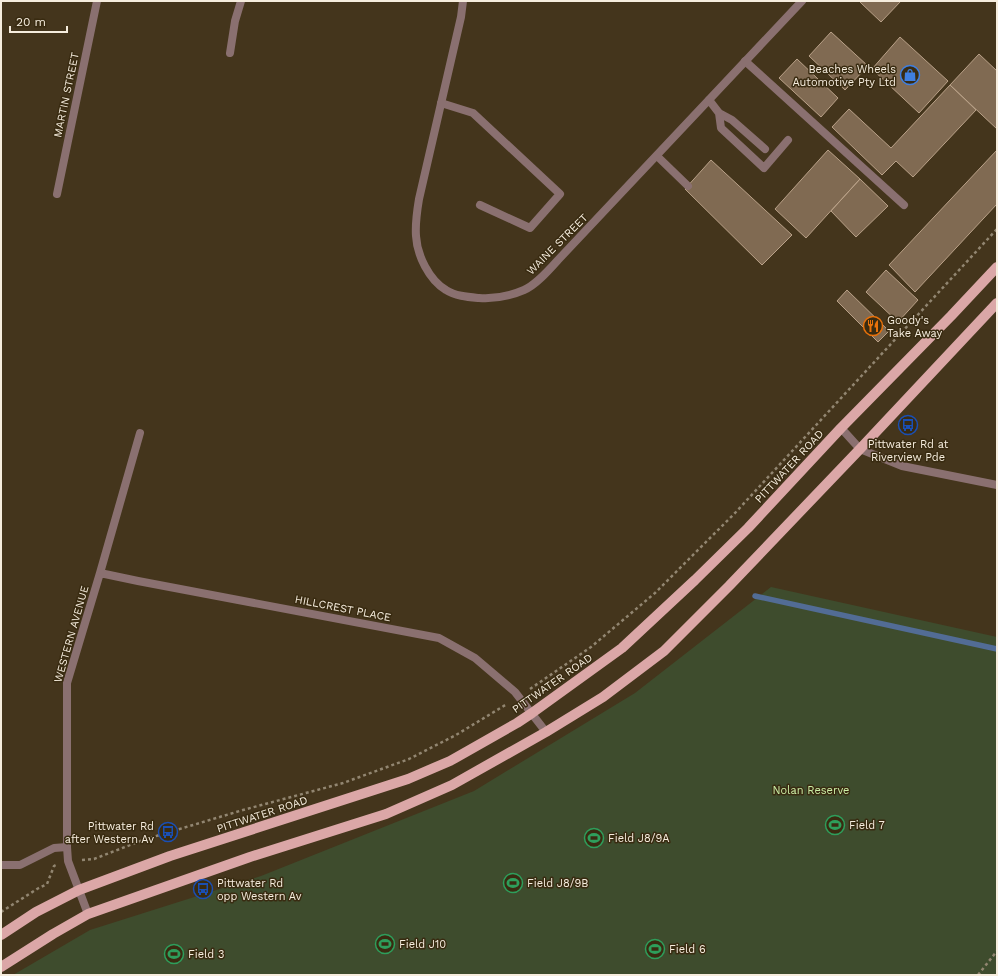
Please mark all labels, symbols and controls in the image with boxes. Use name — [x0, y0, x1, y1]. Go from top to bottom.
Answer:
scale bar — [10, 8, 67, 34]
text: 20 m — [16, 15, 46, 29]
street label: MARTIN STREET — [51, 51, 82, 139]
place label: Beaches Wheels Automotive Pty Ltd — [792, 63, 896, 89]
shop icon: Beaches Wheels Automotive Pty Ltd — [899, 64, 921, 86]
street label: WAINE STREET — [524, 211, 591, 278]
place label: Goody's Take Away — [887, 314, 942, 340]
restaurant icon: Goody's Take Away — [862, 315, 884, 337]
bus stop icon: Pittwater Rd at Riverview Pde — [897, 414, 919, 436]
street label: PITTWATER ROAD — [752, 427, 826, 505]
place label: Pittwater Rd at Riverview Pde — [868, 438, 949, 464]
street label: WESTERN AVENUE — [51, 584, 92, 684]
street label: HILLCREST PLACE — [294, 593, 392, 624]
street label: PITTWATER ROAD — [510, 651, 595, 716]
park label: Nolan Reserve — [773, 784, 849, 797]
street label: PITTWATER ROAD — [215, 794, 309, 835]
sports icon: Field 7 — [824, 814, 846, 836]
place label: Field 7 — [849, 819, 885, 832]
place label: Pittwater Rd after Western Av — [65, 820, 154, 846]
bus stop icon: Pittwater Rd after Western Av — [157, 821, 179, 843]
sports icon: Field J8/9A — [583, 827, 605, 849]
place label: Field J8/9A — [608, 832, 669, 845]
sports icon: Field J8/9B — [502, 872, 524, 894]
place label: Pittwater Rd opp Western Av — [217, 877, 302, 903]
place label: Field J8/9B — [527, 877, 589, 890]
bus stop icon: Pittwater Rd opp Western Av — [192, 878, 214, 900]
sports icon: Field J10 — [374, 933, 396, 955]
place label: Field J10 — [399, 938, 446, 951]
sports icon: Field 6 — [644, 938, 666, 960]
sports icon: Field 3 — [163, 943, 185, 965]
place label: Field 6 — [669, 943, 706, 956]
place label: Field 3 — [188, 948, 224, 961]

